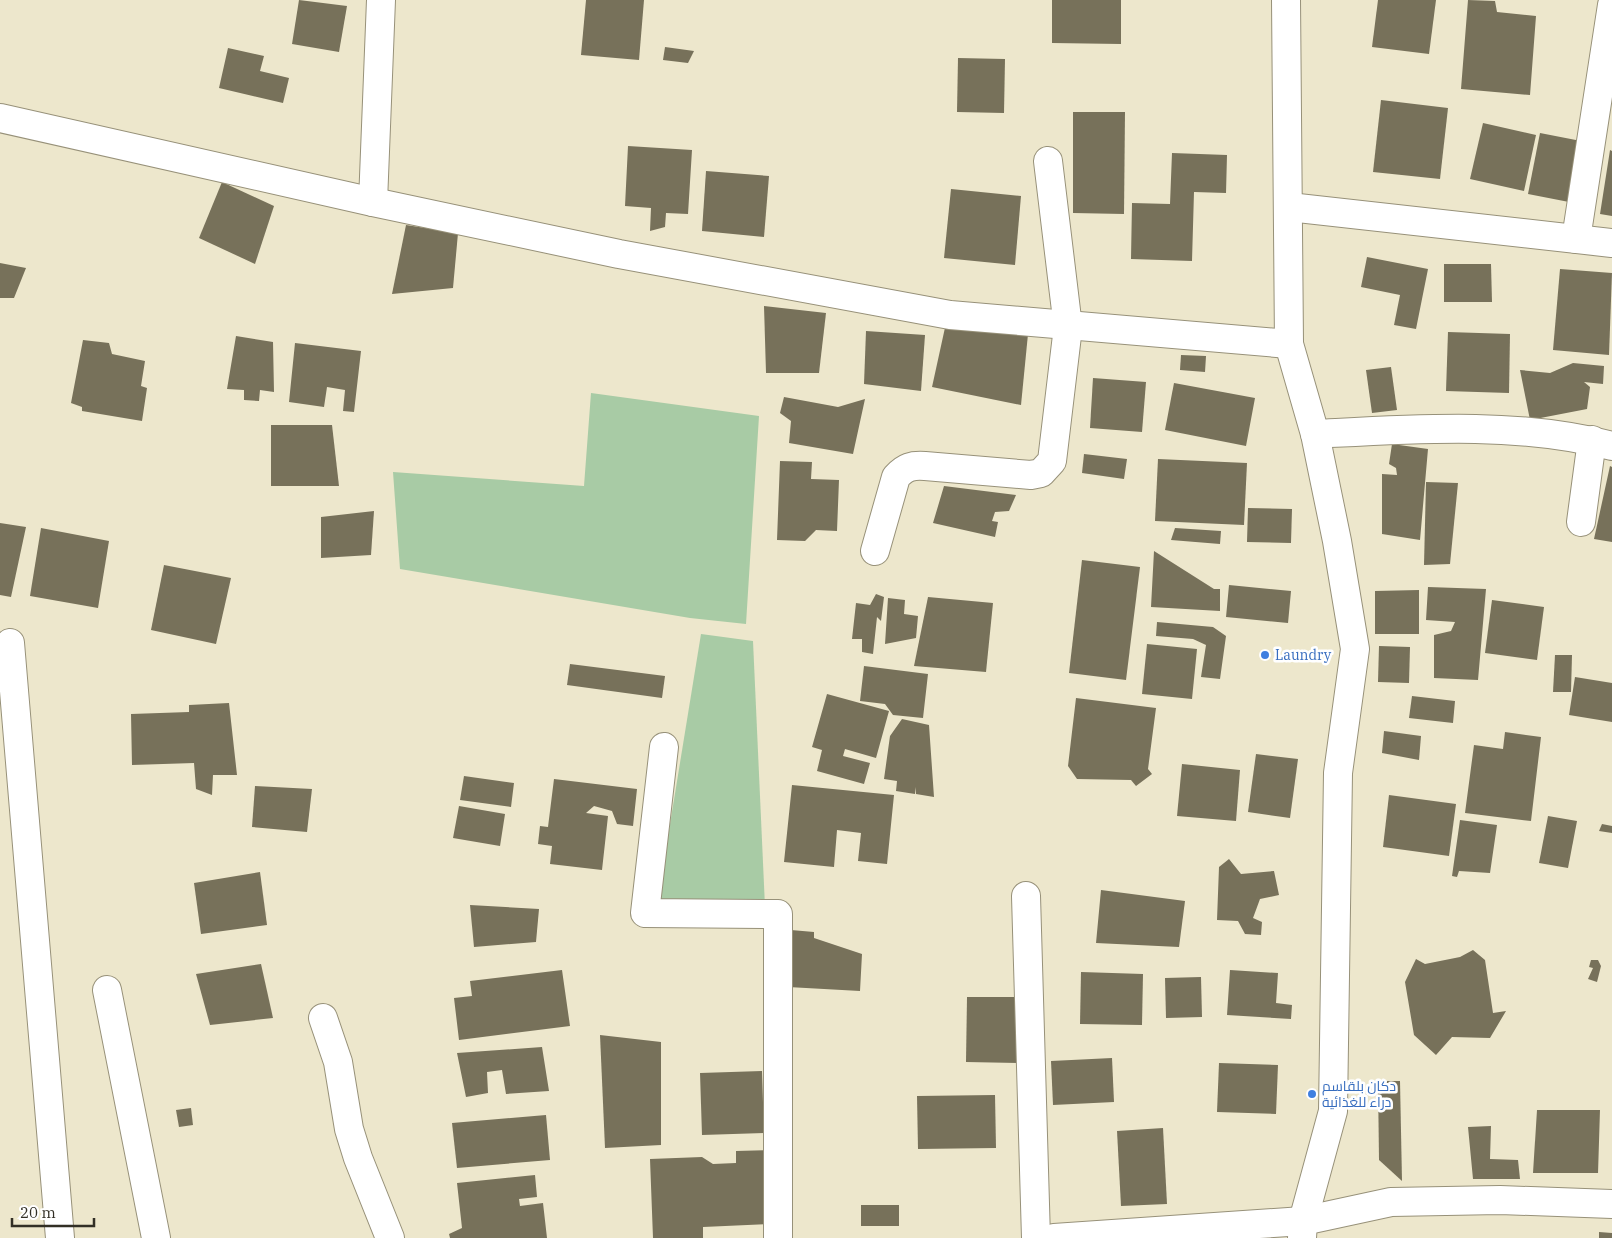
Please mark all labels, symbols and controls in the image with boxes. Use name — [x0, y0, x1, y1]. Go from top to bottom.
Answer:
place label: Laundry — [1275, 646, 1332, 664]
marker: Laundry — [1259, 649, 1271, 661]
place label: دكان بلقاسم دراء للغذائية — [1322, 1077, 1396, 1111]
marker: دكان بلقاسم دراء للغذائية — [1306, 1088, 1318, 1100]
scale bar — [12, 1196, 95, 1228]
text: 20 m — [20, 1203, 56, 1222]

